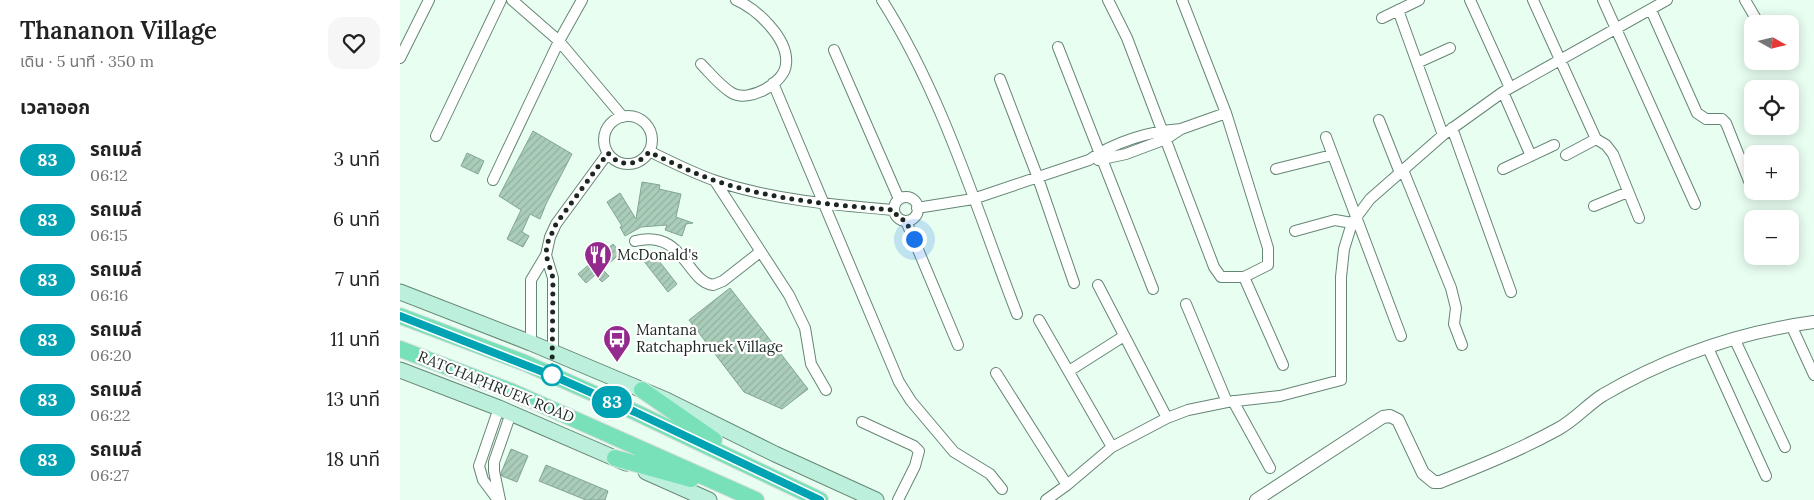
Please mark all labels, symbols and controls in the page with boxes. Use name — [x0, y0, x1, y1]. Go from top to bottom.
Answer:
text: Thananon Village — [20, 15, 217, 46]
north arrow — [1744, 15, 1799, 70]
map controls — [1744, 15, 1799, 265]
button: heart — [328, 17, 380, 69]
text: เดิน · 5 นาที · 350 m — [20, 51, 154, 71]
button: locate — [1744, 80, 1799, 135]
text: เวลาออก — [20, 95, 90, 119]
text: รถเมล์ — [90, 137, 142, 161]
button: + — [1744, 145, 1799, 200]
text: 3 นาที — [333, 147, 380, 171]
text: 83 — [37, 148, 58, 171]
text: 06:12 — [90, 165, 128, 185]
text: รถเมล์ — [90, 197, 142, 221]
text: 6 นาที — [333, 207, 380, 231]
text: 83 — [37, 208, 58, 231]
button: − — [1744, 210, 1799, 265]
text: 06:15 — [90, 225, 128, 245]
your location — [902, 227, 927, 252]
restaurant icon: McDonald's — [583, 240, 613, 279]
place label: McDonald's — [617, 245, 698, 264]
text: รถเมล์ — [90, 257, 142, 281]
text: 7 นาที — [335, 267, 380, 291]
text: 83 — [37, 268, 58, 291]
text: 06:16 — [90, 285, 128, 305]
text: รถเมล์ — [90, 317, 142, 341]
place label: Mantana Ratchaphruek Village — [636, 320, 783, 356]
bus stop icon: Mantana Ratchaphruek Village — [602, 324, 632, 363]
text: 11 นาที — [330, 327, 380, 351]
text: 83 — [37, 328, 58, 351]
text: 06:20 — [90, 345, 132, 365]
street label: RATCHAPHRUEK ROAD — [415, 346, 577, 427]
unlabelled marker — [541, 364, 563, 386]
text: รถเมล์ — [90, 377, 142, 401]
line badge: 83 — [590, 386, 634, 418]
text: 13 นาที — [327, 387, 380, 411]
text: 83 — [37, 388, 58, 411]
text: 83 — [602, 390, 622, 413]
text: 06:22 — [90, 405, 130, 425]
text: รถเมล์ — [90, 437, 142, 461]
text: 18 นาที — [326, 447, 380, 471]
text: 83 — [37, 448, 58, 471]
text: 06:27 — [90, 465, 129, 485]

